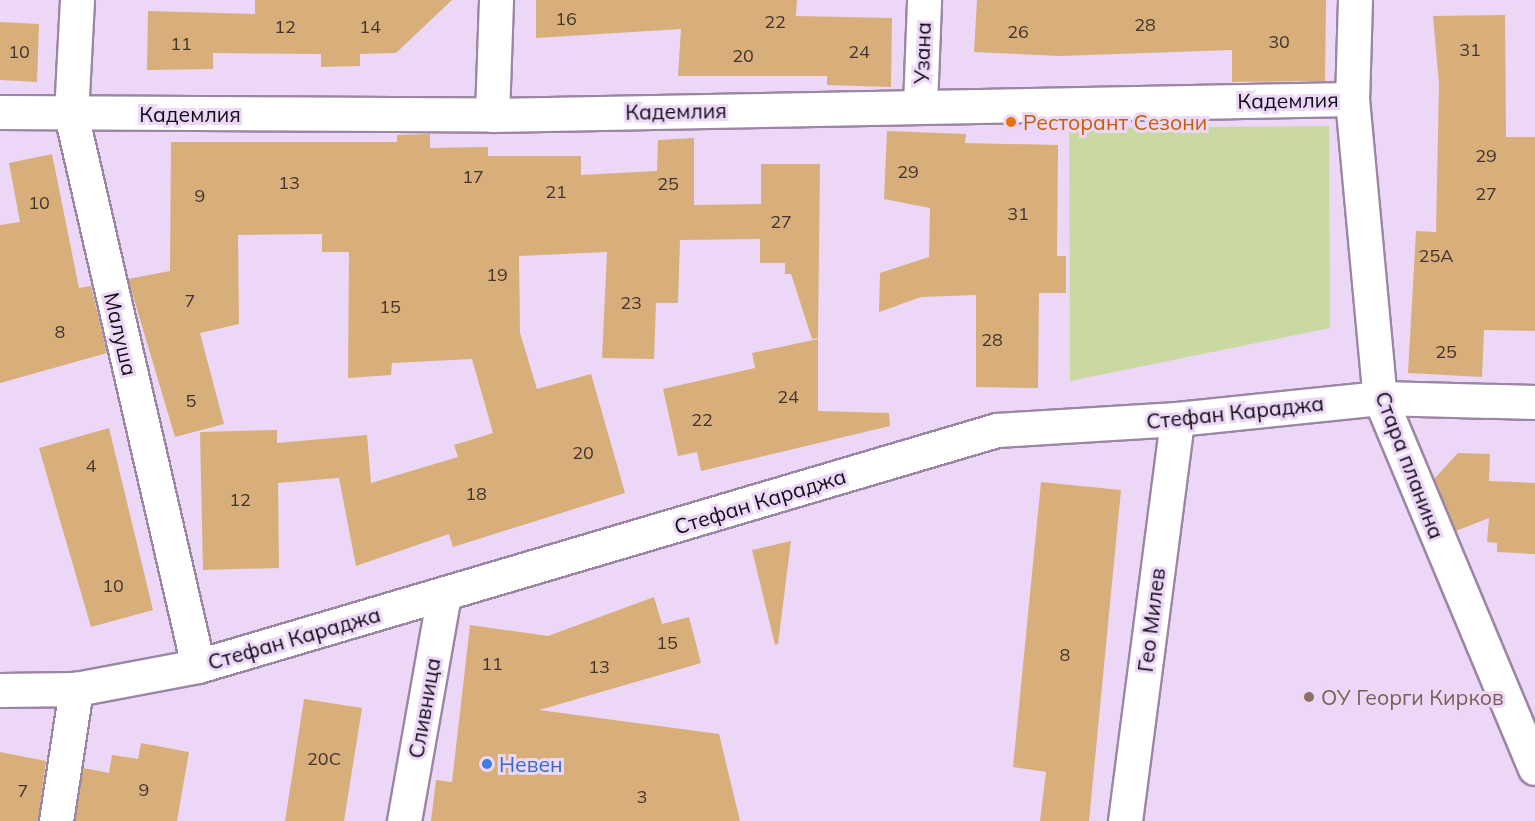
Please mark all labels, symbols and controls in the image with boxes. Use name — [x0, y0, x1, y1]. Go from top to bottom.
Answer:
house number: 16 — [555, 8, 577, 30]
house number: 22 — [764, 11, 786, 33]
house number: 28 — [1134, 14, 1156, 36]
house number: 12 — [274, 16, 296, 38]
house number: 14 — [359, 16, 381, 38]
house number: 26 — [1007, 21, 1029, 43]
street label: Узана — [908, 22, 936, 84]
house number: 30 — [1268, 31, 1290, 53]
house number: 11 — [170, 33, 192, 55]
house number: 31 — [1459, 39, 1481, 61]
house number: 10 — [8, 41, 30, 63]
house number: 24 — [848, 41, 870, 63]
house number: 20 — [732, 45, 754, 67]
street label: Кадемлия — [1237, 87, 1339, 113]
street label: Кадемлия — [625, 98, 727, 124]
street label: Кадемлия — [139, 101, 241, 127]
place label: Ресторант Сезони — [1023, 109, 1207, 135]
marker: Ресторант Сезони — [1004, 115, 1018, 129]
house number: 29 — [1475, 145, 1497, 167]
house number: 29 — [897, 161, 919, 183]
house number: 17 — [462, 166, 484, 188]
house number: 13 — [278, 172, 300, 194]
house number: 25 — [657, 173, 679, 195]
house number: 21 — [545, 181, 567, 203]
house number: 27 — [1475, 183, 1497, 205]
house number: 9 — [195, 185, 205, 207]
house number: 10 — [28, 192, 50, 214]
house number: 31 — [1007, 203, 1029, 225]
house number: 27 — [770, 211, 792, 233]
house number: 25A — [1419, 245, 1453, 267]
house number: 19 — [486, 264, 508, 286]
street label: Малуша — [99, 290, 143, 378]
house number: 7 — [185, 290, 195, 312]
house number: 23 — [620, 292, 642, 314]
house number: 15 — [379, 296, 401, 318]
house number: 8 — [55, 321, 65, 343]
house number: 28 — [981, 329, 1003, 351]
house number: 25 — [1435, 341, 1457, 363]
house number: 24 — [777, 386, 799, 408]
street label: Стара планина — [1370, 388, 1450, 542]
house number: 5 — [186, 390, 196, 412]
street label: Стефан Караджа — [1145, 390, 1325, 434]
house number: 22 — [691, 409, 713, 431]
house number: 20 — [572, 442, 594, 464]
house number: 4 — [86, 455, 96, 477]
street label: Стефан Караджа — [671, 463, 849, 539]
house number: 18 — [465, 483, 487, 505]
house number: 12 — [229, 489, 251, 511]
street label: Гео Милев — [1132, 567, 1170, 673]
house number: 10 — [102, 575, 124, 597]
street label: Стефан Караджа — [205, 601, 383, 675]
house number: 15 — [656, 632, 678, 654]
house number: 8 — [1060, 644, 1070, 666]
house number: 11 — [481, 653, 503, 675]
street label: Сливница — [403, 656, 445, 760]
house number: 13 — [588, 656, 610, 678]
place label: ОУ Георги Кирков — [1321, 684, 1504, 710]
marker: ОУ Георги Кирков — [1302, 690, 1316, 704]
house number: 20C — [307, 748, 341, 770]
place label: Невен — [499, 751, 563, 777]
marker: Невен — [480, 757, 494, 771]
house number: 9 — [139, 779, 149, 801]
house number: 7 — [18, 780, 28, 802]
house number: 3 — [637, 786, 647, 808]

